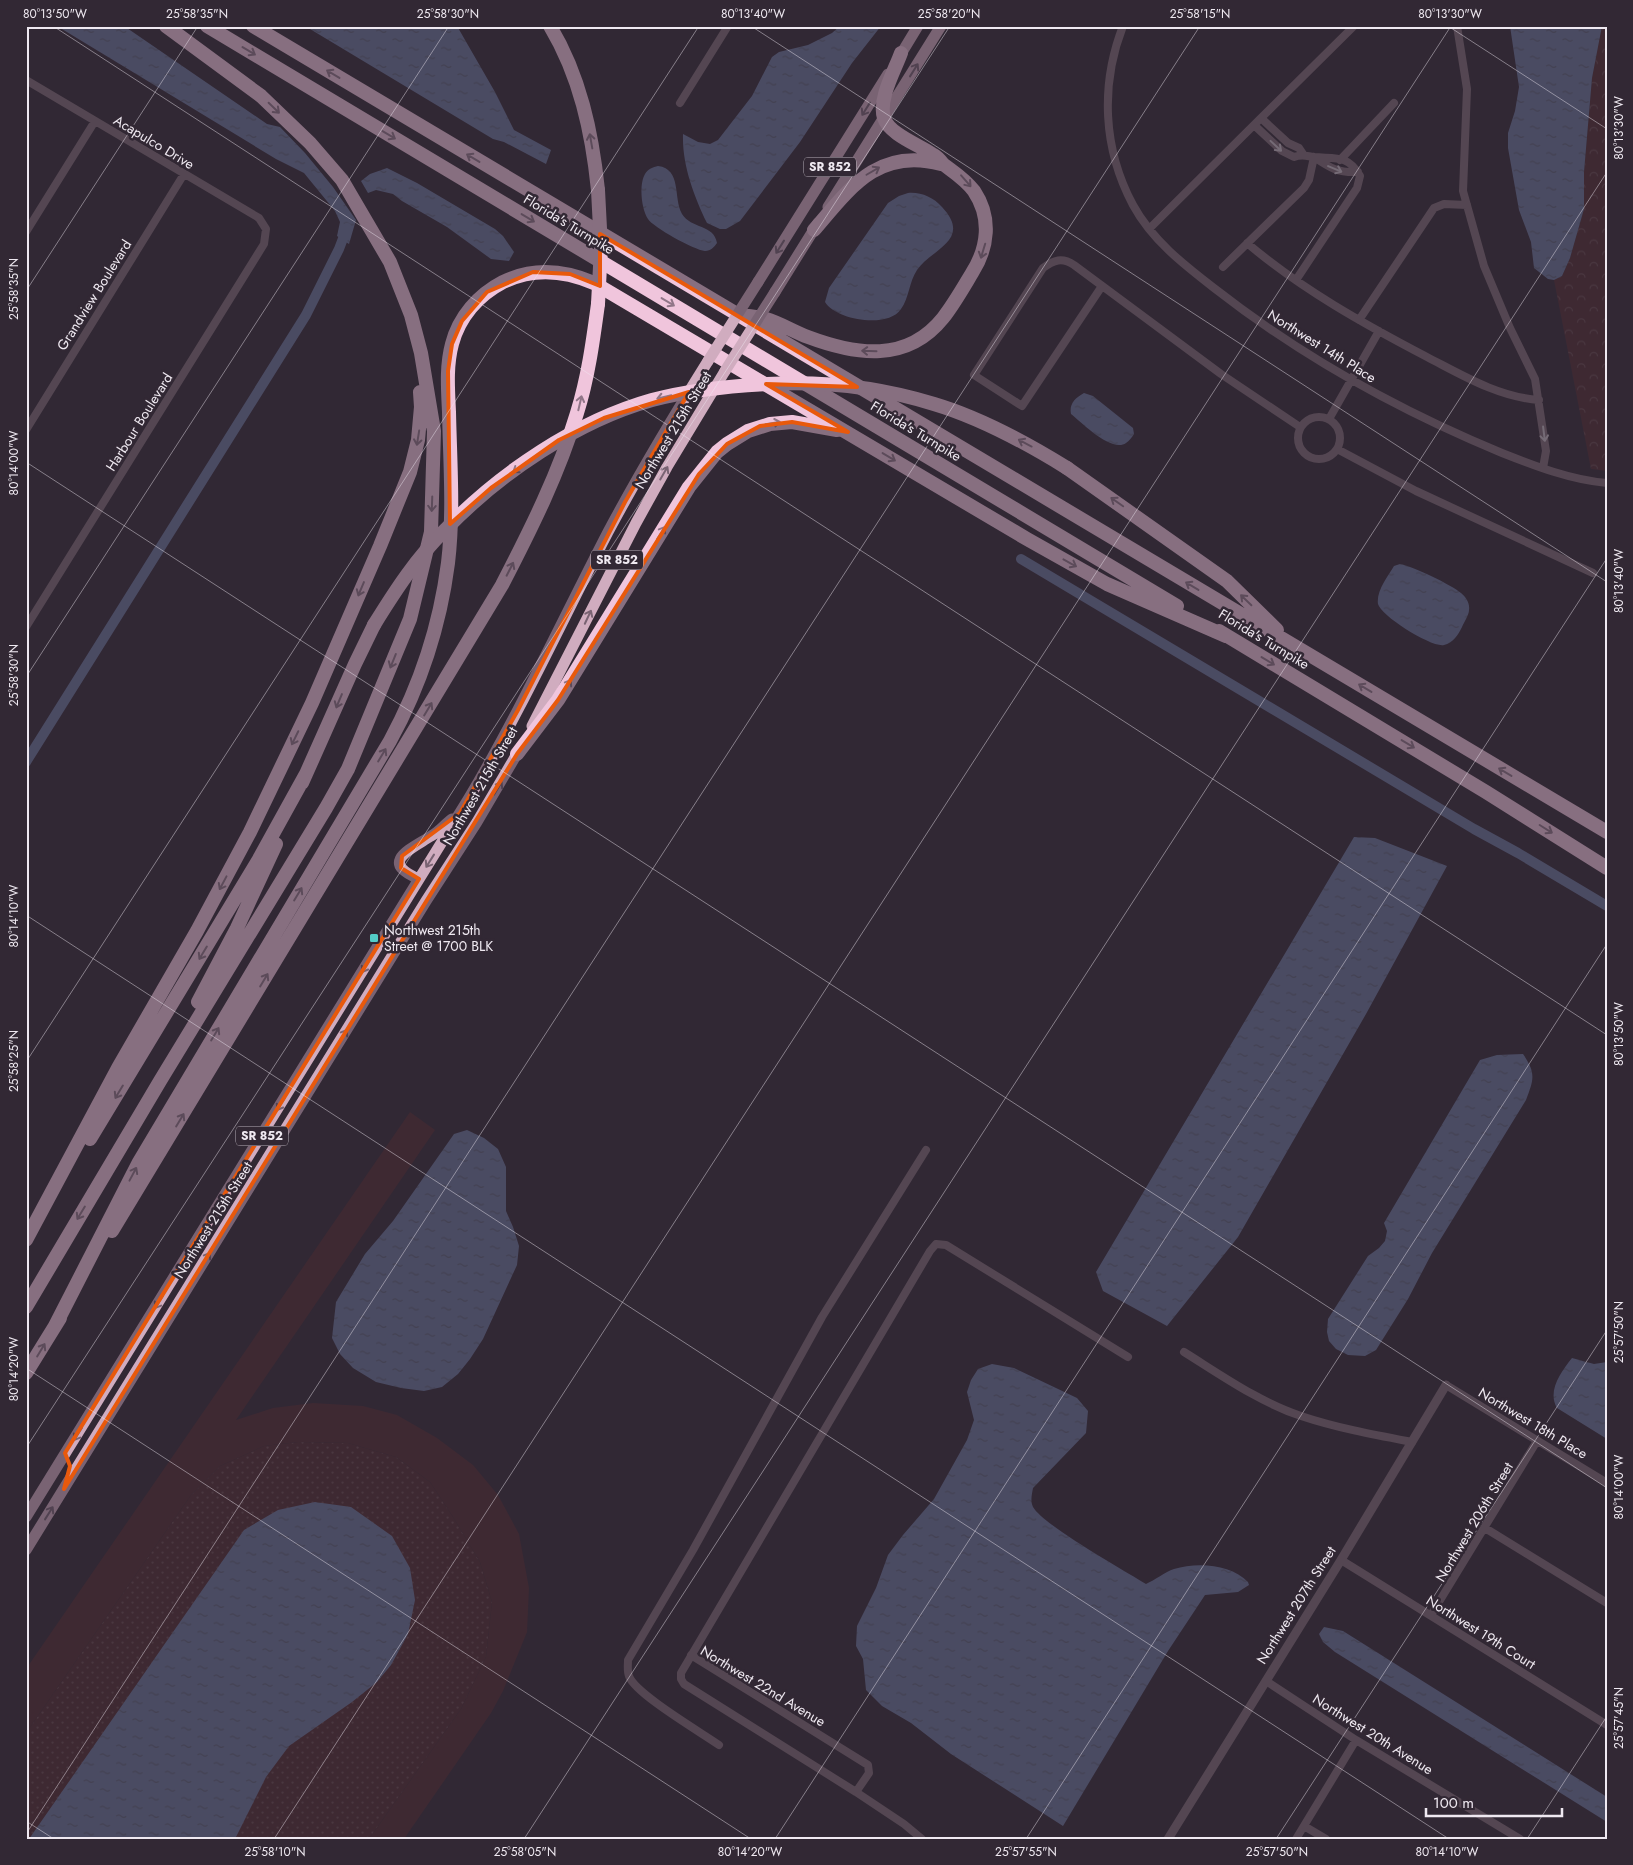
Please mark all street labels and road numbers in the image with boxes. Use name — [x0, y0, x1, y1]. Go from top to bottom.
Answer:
street label: Acapulco Drive — [110, 110, 198, 174]
road number: SR 852 — [804, 158, 856, 176]
street label: Florida's Turnpike — [520, 189, 618, 259]
street label: Grandview Boulevard — [52, 236, 136, 354]
street label: Northwest 14th Place — [1264, 305, 1380, 387]
street label: Northwest 215th Street — [630, 367, 716, 493]
street label: Harbour Boulevard — [101, 369, 177, 475]
street label: Florida's Turnpike — [867, 396, 965, 466]
road number: SR 852 — [591, 550, 643, 570]
street label: Florida's Turnpike — [1215, 604, 1313, 674]
street label: Northwest 215th Street — [438, 722, 523, 849]
road number: SR 852 — [236, 1126, 288, 1146]
street label: Northwest 215th Street — [169, 1157, 257, 1282]
street label: Northwest 18th Place — [1475, 1382, 1591, 1464]
street label: Northwest 206th Street — [1430, 1458, 1518, 1586]
street label: Northwest 207th Street — [1252, 1542, 1341, 1668]
street label: Northwest 19th Court — [1422, 1590, 1540, 1674]
street label: Northwest 22nd Avenue — [697, 1641, 829, 1731]
street label: Northwest 20th Avenue — [1309, 1689, 1437, 1779]

